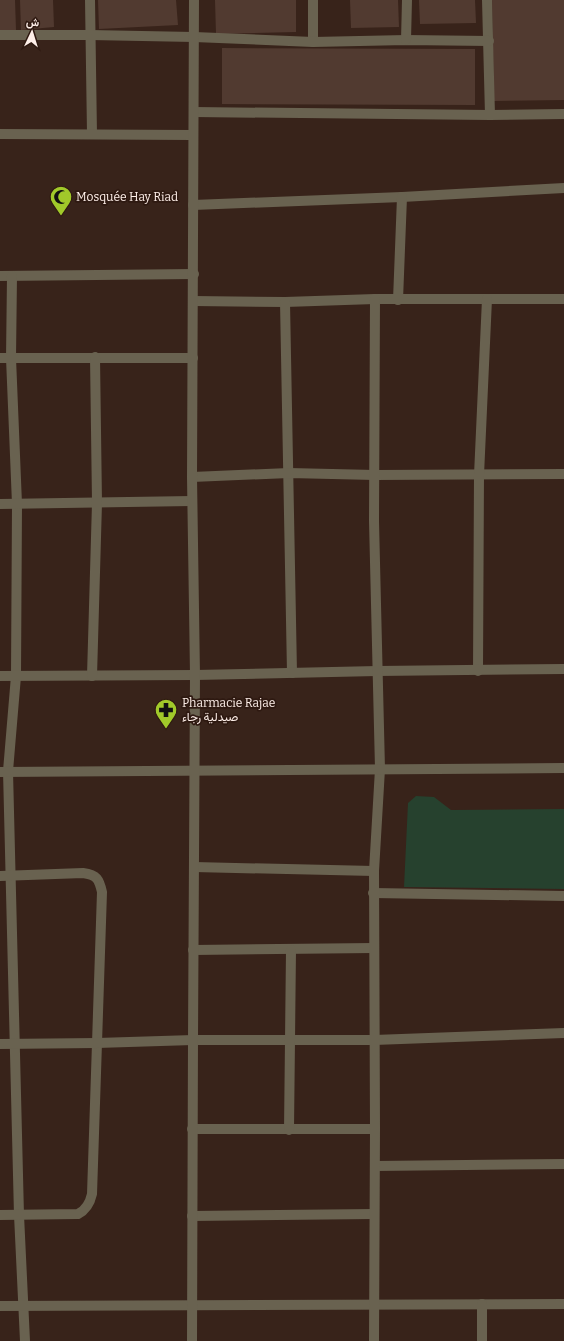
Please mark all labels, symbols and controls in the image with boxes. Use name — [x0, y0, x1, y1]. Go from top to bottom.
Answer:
north arrow — [12, 12, 52, 52]
text: ش — [26, 16, 40, 29]
mosque icon: Mosquée Hay Riad — [48, 184, 74, 217]
place label: Mosquée Hay Riad — [76, 190, 178, 204]
place label: Pharmacie Rajae صيدلية رجاء — [182, 696, 275, 725]
pharmacy icon: Pharmacie Rajae صيدلية رجاء — [153, 697, 179, 730]

